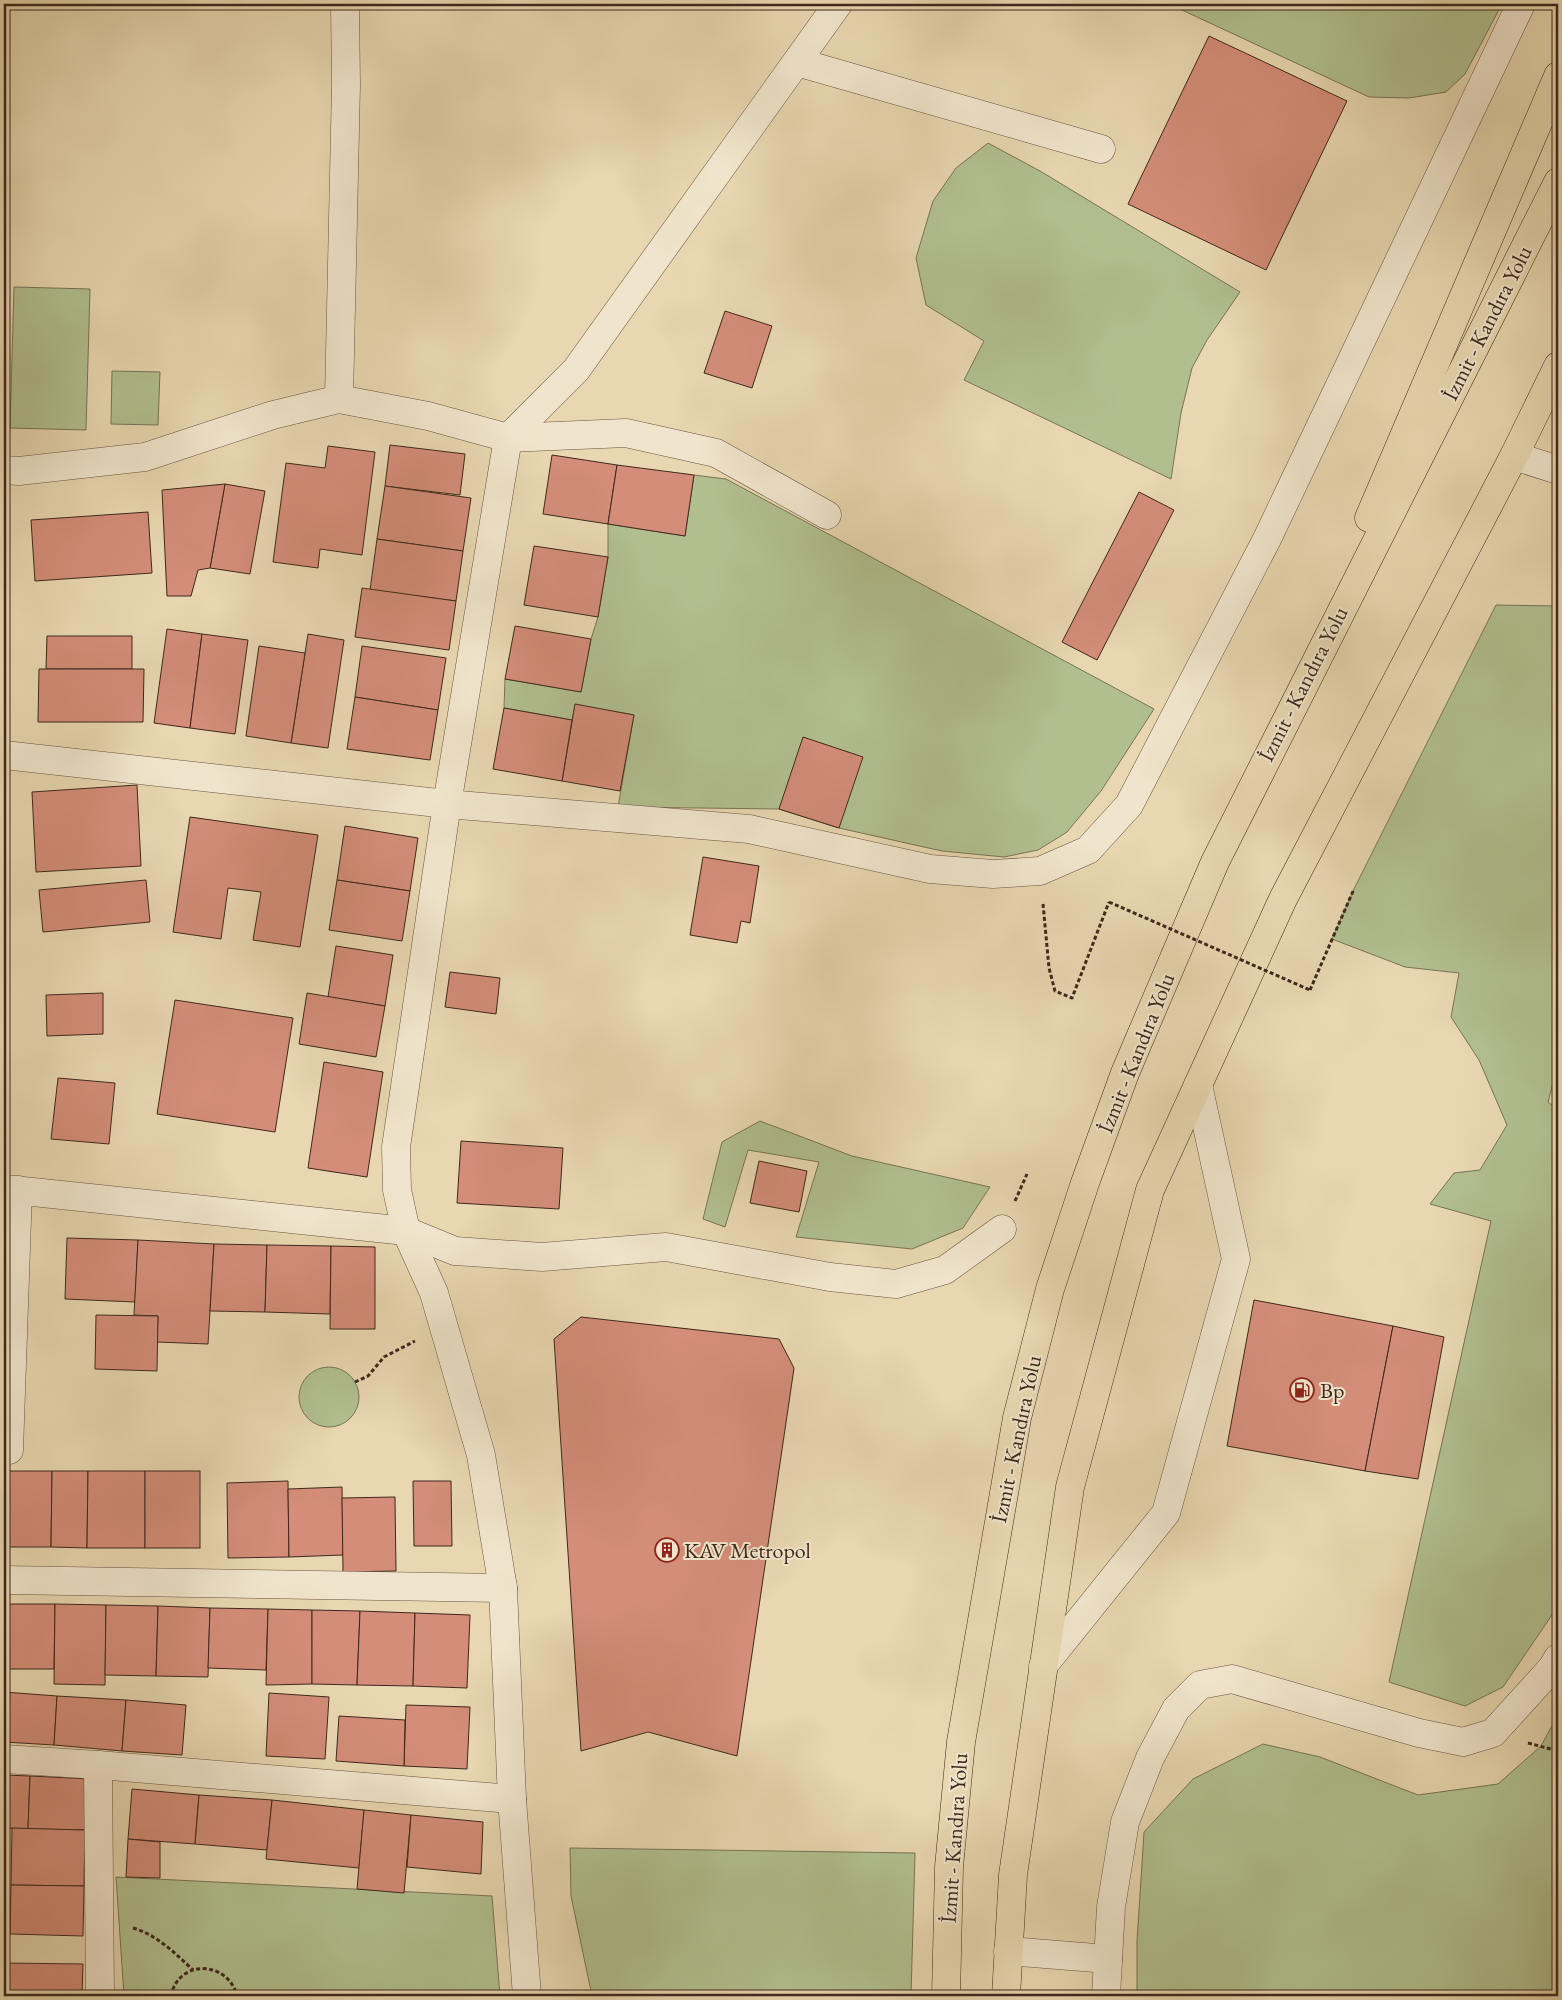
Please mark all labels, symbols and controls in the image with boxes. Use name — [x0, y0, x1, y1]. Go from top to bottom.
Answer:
street label: İzmit - Kandıra Yolu — [1435, 240, 1539, 405]
street label: İzmit - Kandıra Yolu — [1251, 601, 1355, 766]
street label: İzmit - Kandıra Yolu — [1091, 968, 1182, 1137]
street label: İzmit - Kandıra Yolu — [984, 1352, 1048, 1525]
place label: Bp — [1320, 1376, 1344, 1405]
fuel station icon: Bp — [1289, 1377, 1315, 1403]
place label: KAV Metropol — [684, 1536, 811, 1565]
building icon: KAV Metropol — [654, 1537, 680, 1563]
street label: İzmit - Kandıra Yolu — [934, 1752, 974, 1924]

